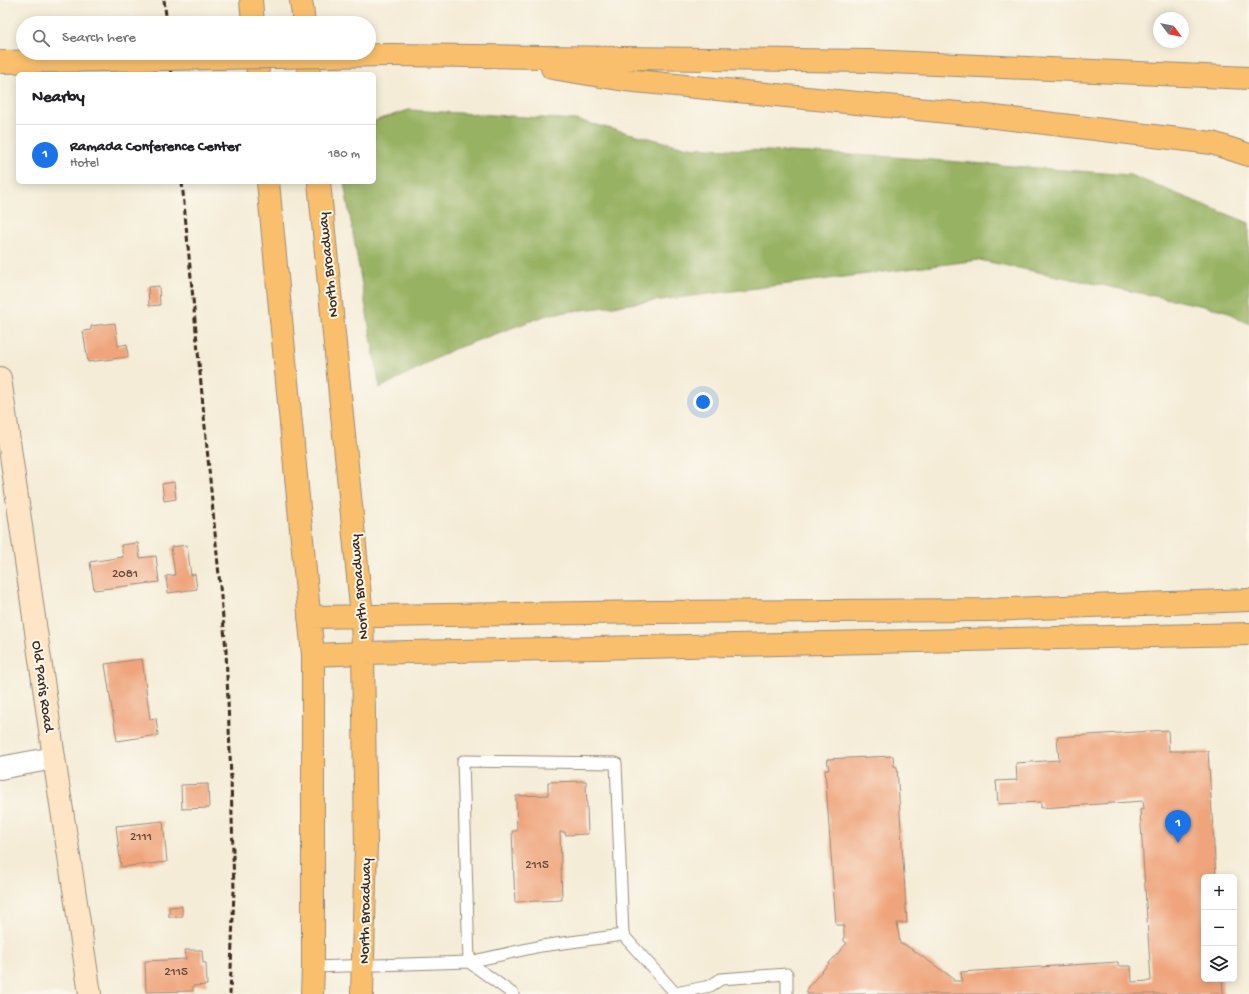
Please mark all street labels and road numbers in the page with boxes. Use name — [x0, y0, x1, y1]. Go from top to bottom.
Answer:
street label: North Broadway — [314, 211, 343, 318]
street label: North Broadway — [346, 533, 374, 640]
street label: Old Paris Road — [27, 640, 57, 734]
street label: North Broadway — [356, 857, 376, 964]

